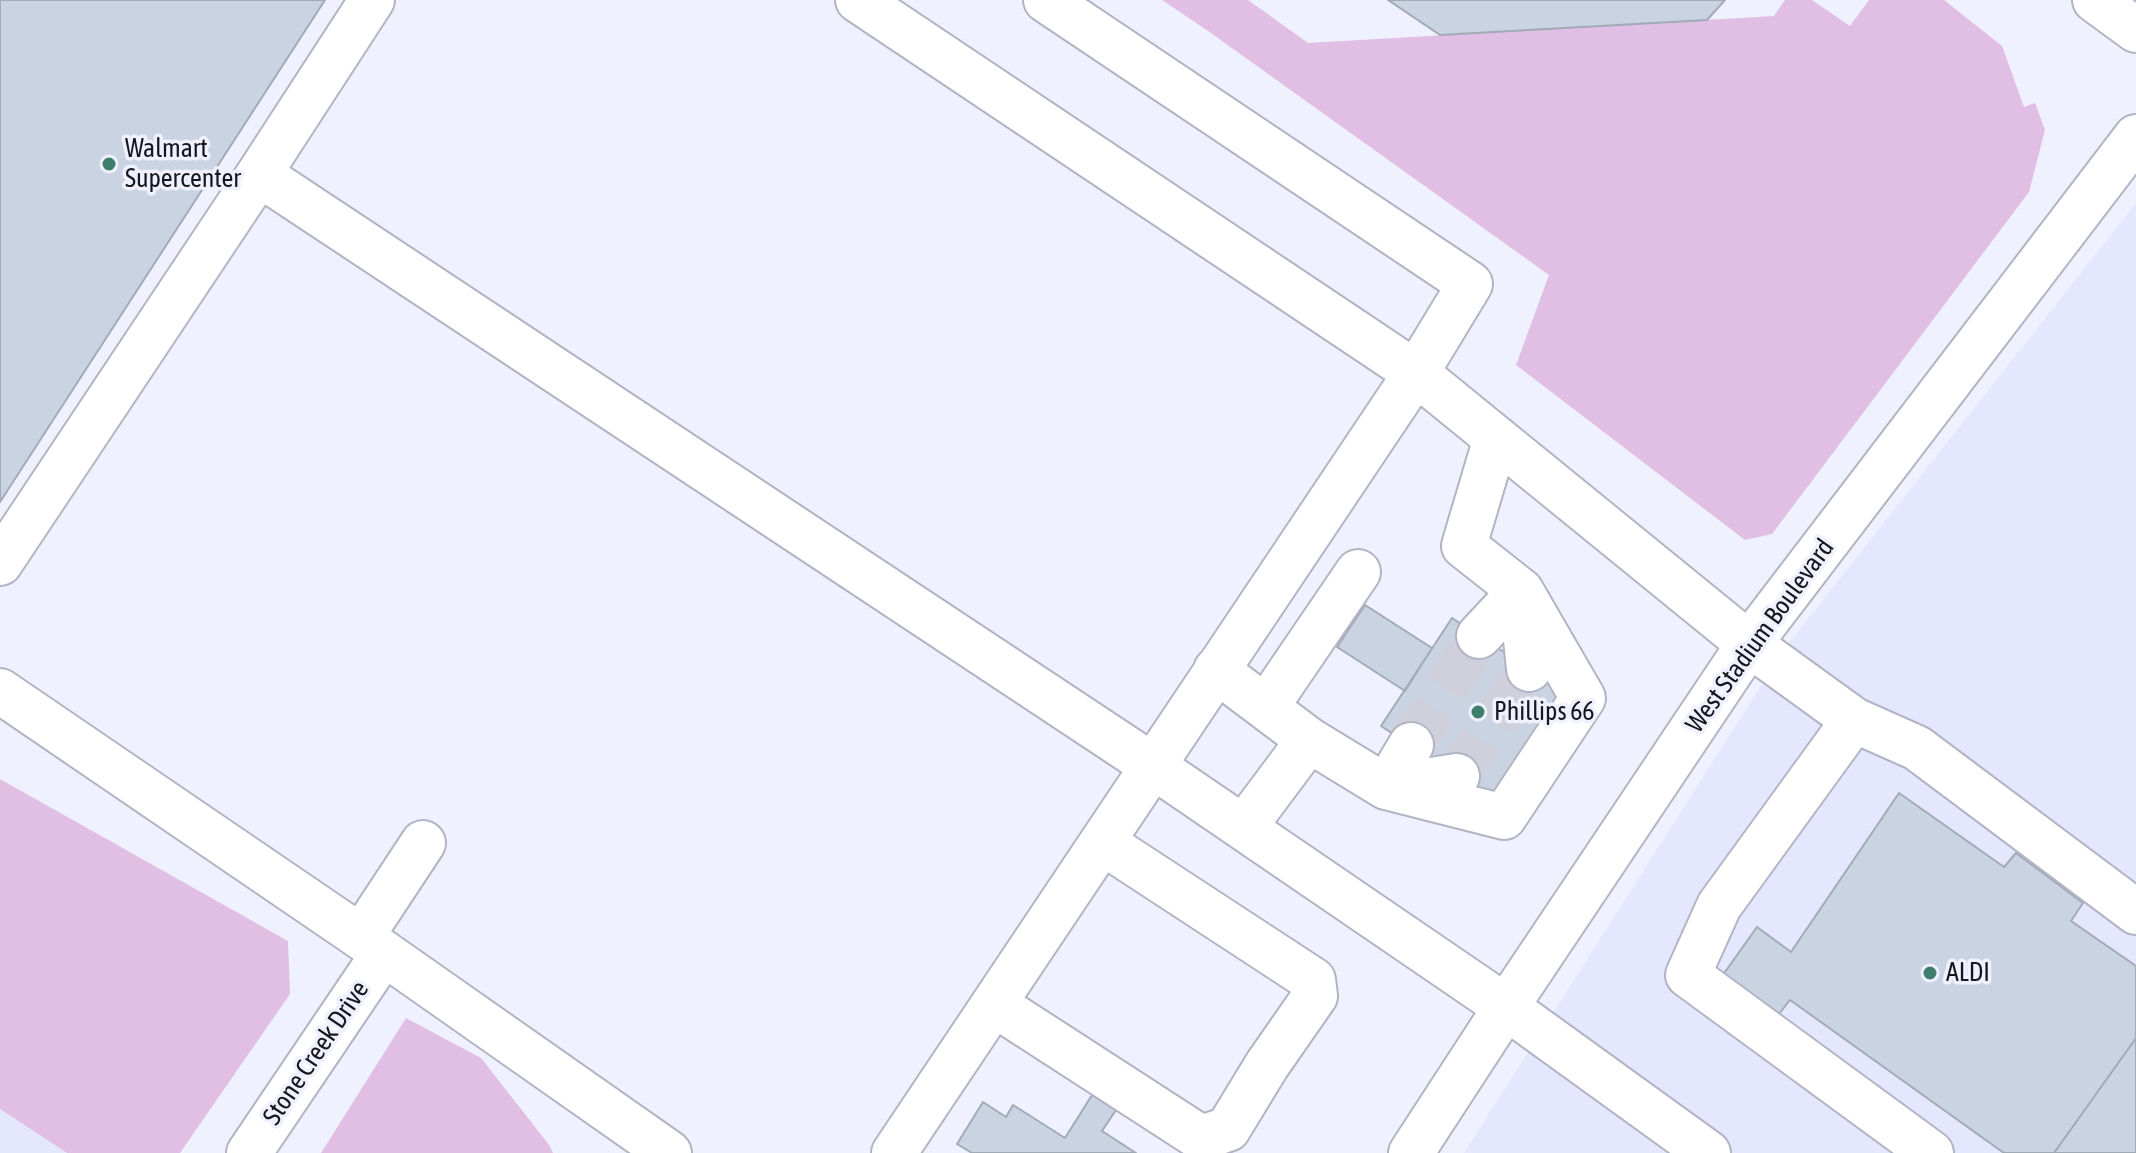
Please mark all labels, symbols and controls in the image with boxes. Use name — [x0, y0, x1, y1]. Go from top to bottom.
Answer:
place label: Walmart Supercenter — [125, 133, 241, 194]
marker: Walmart Supercenter — [100, 155, 118, 173]
street label: West Stadium Boulevard — [1679, 533, 1841, 739]
place label: Phillips 66 — [1494, 696, 1595, 728]
marker: Phillips 66 — [1469, 703, 1487, 721]
place label: ALDI — [1946, 957, 1990, 989]
marker: ALDI — [1921, 964, 1939, 982]
street label: Stone Creek Drive — [256, 975, 376, 1131]

